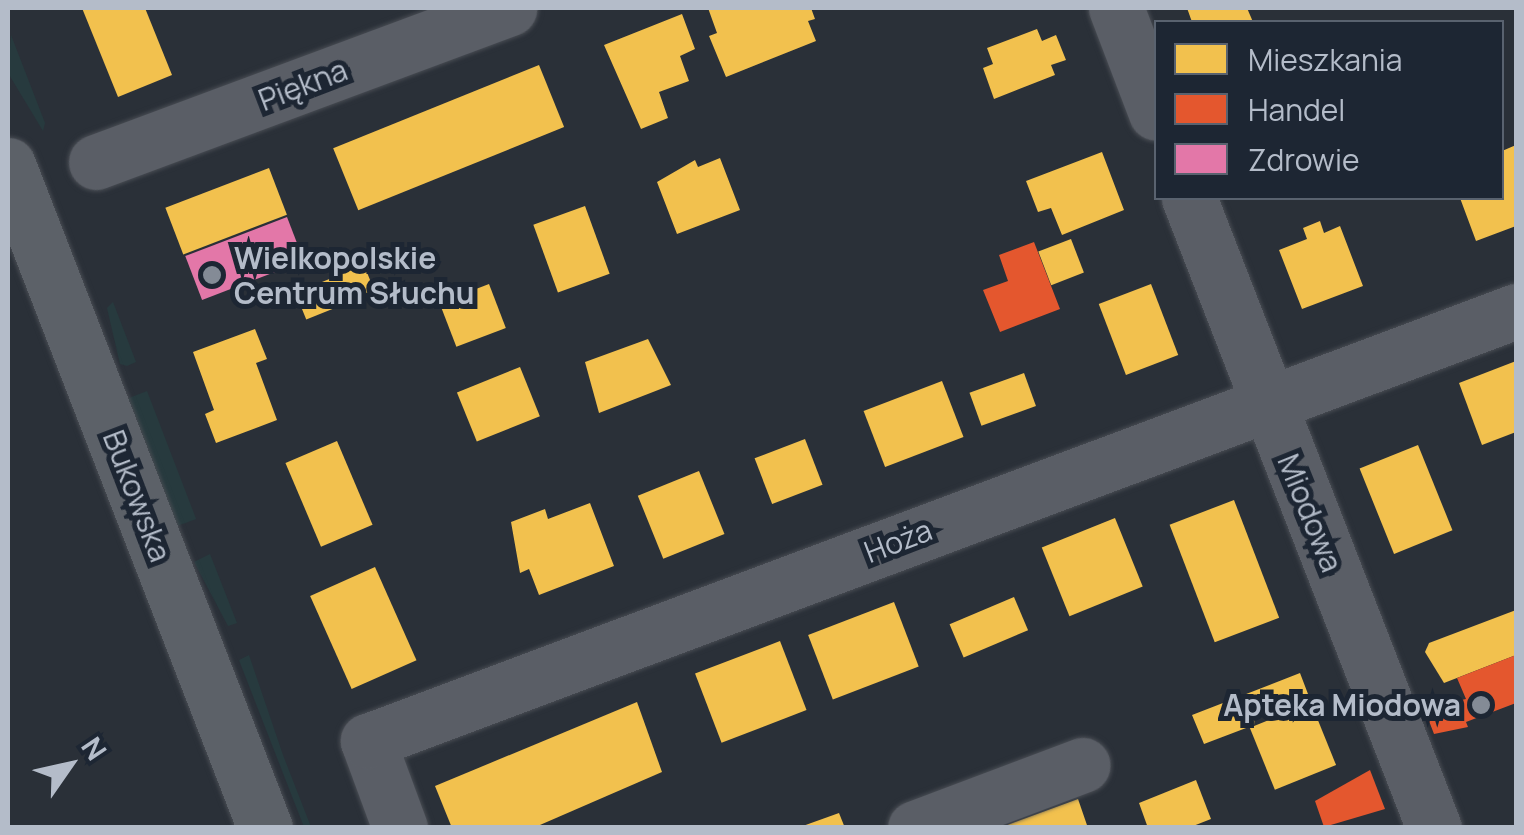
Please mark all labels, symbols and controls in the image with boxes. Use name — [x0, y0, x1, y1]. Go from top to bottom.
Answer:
legend — [1154, 20, 1504, 200]
text: Mieszkania — [1248, 39, 1402, 80]
street label: Piękna — [254, 52, 352, 118]
text: Handel — [1248, 89, 1345, 130]
text: Zdrowie — [1248, 139, 1359, 180]
place label: Wielkopolskie Centrum Słuchu — [234, 240, 474, 310]
marker: Wielkopolskie Centrum Słuchu — [199, 262, 225, 288]
street label: Bukowska — [96, 425, 178, 567]
street label: Miodowa — [1270, 449, 1350, 577]
street label: Hoża — [859, 512, 937, 570]
place label: Apteka Miodowa — [1223, 687, 1461, 723]
marker: Apteka Miodowa — [1470, 694, 1492, 716]
north arrow — [20, 715, 120, 815]
text: N — [73, 729, 116, 767]

